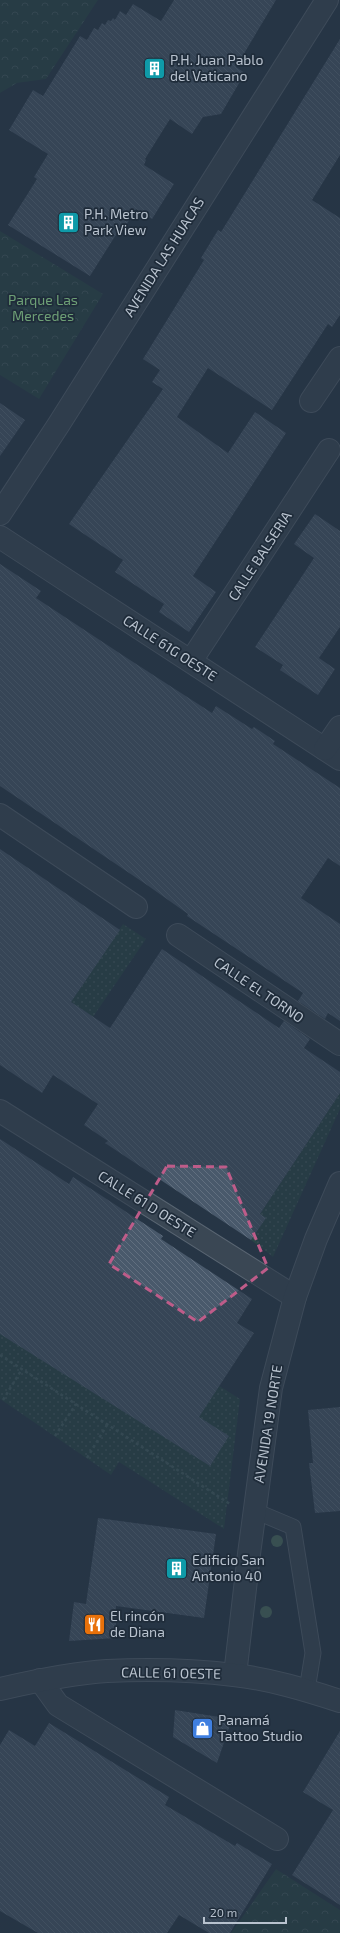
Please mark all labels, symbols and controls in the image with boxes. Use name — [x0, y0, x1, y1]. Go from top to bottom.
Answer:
place label: P.H. Juan Pablo del Vaticano — [170, 51, 263, 84]
building icon: P.H. Juan Pablo del Vaticano — [141, 55, 167, 81]
street label: AVENIDA LAS HUACAS — [120, 194, 207, 320]
place label: P.H. Metro Park View — [84, 205, 149, 238]
building icon: P.H. Metro Park View — [56, 209, 82, 235]
park label: Parque Las Mercedes — [8, 291, 78, 324]
street label: CALLE BALSERIA — [224, 508, 295, 604]
street label: CALLE 61G OESTE — [120, 611, 221, 684]
street label: CALLE EL TORNO — [211, 953, 307, 1026]
street label: CALLE 61 D OESTE — [95, 1167, 199, 1241]
street label: AVENIDA 19 NORTE — [250, 1364, 285, 1484]
place label: Edificio San Antonio 40 — [192, 1551, 265, 1584]
building icon: Edificio San Antonio 40 — [164, 1555, 190, 1581]
place label: El rincón de Diana — [110, 1607, 165, 1640]
restaurant icon: El rincón de Diana — [81, 1611, 107, 1637]
street label: CALLE 61 OESTE — [121, 1663, 221, 1682]
place label: Panamá Tattoo Studio — [218, 1711, 303, 1744]
shop icon: Panamá Tattoo Studio — [189, 1715, 215, 1741]
scale bar — [204, 1899, 286, 1925]
text: 20 m — [210, 1905, 237, 1919]

